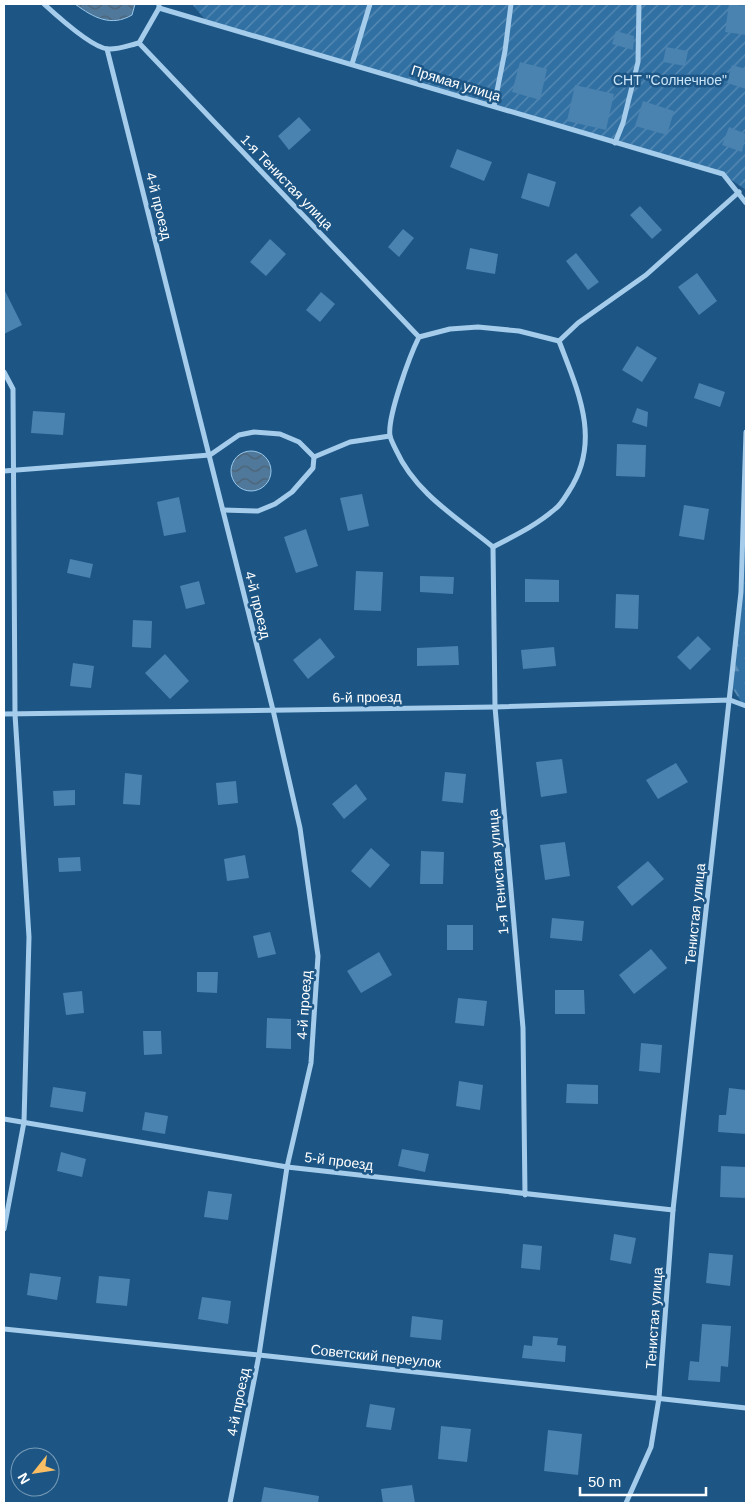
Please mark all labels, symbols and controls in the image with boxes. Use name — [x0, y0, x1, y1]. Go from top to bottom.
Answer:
street label: Прямая улица — [409, 62, 503, 104]
park label: СНТ "Солнечное" — [613, 72, 727, 88]
street label: 1-я Тенистая улица — [237, 131, 337, 233]
street label: 4-й проезд — [143, 171, 175, 241]
street label: 4-й проезд — [242, 570, 274, 640]
street label: 6-й проезд — [332, 688, 402, 706]
street label: 1-я Тенистая улица — [485, 808, 511, 935]
street label: Тенистая улица — [682, 862, 708, 966]
street label: 4-й проезд — [294, 970, 314, 1040]
street label: 5-й проезд — [304, 1149, 374, 1173]
street label: Тенистая улица — [642, 1266, 666, 1369]
street label: Советский переулок — [310, 1341, 443, 1371]
street label: 4-й проезд — [224, 1367, 252, 1437]
north arrow — [10, 1447, 60, 1497]
scale bar — [580, 1464, 706, 1496]
text: N — [14, 1470, 33, 1487]
text: 50 m — [588, 1473, 621, 1490]

